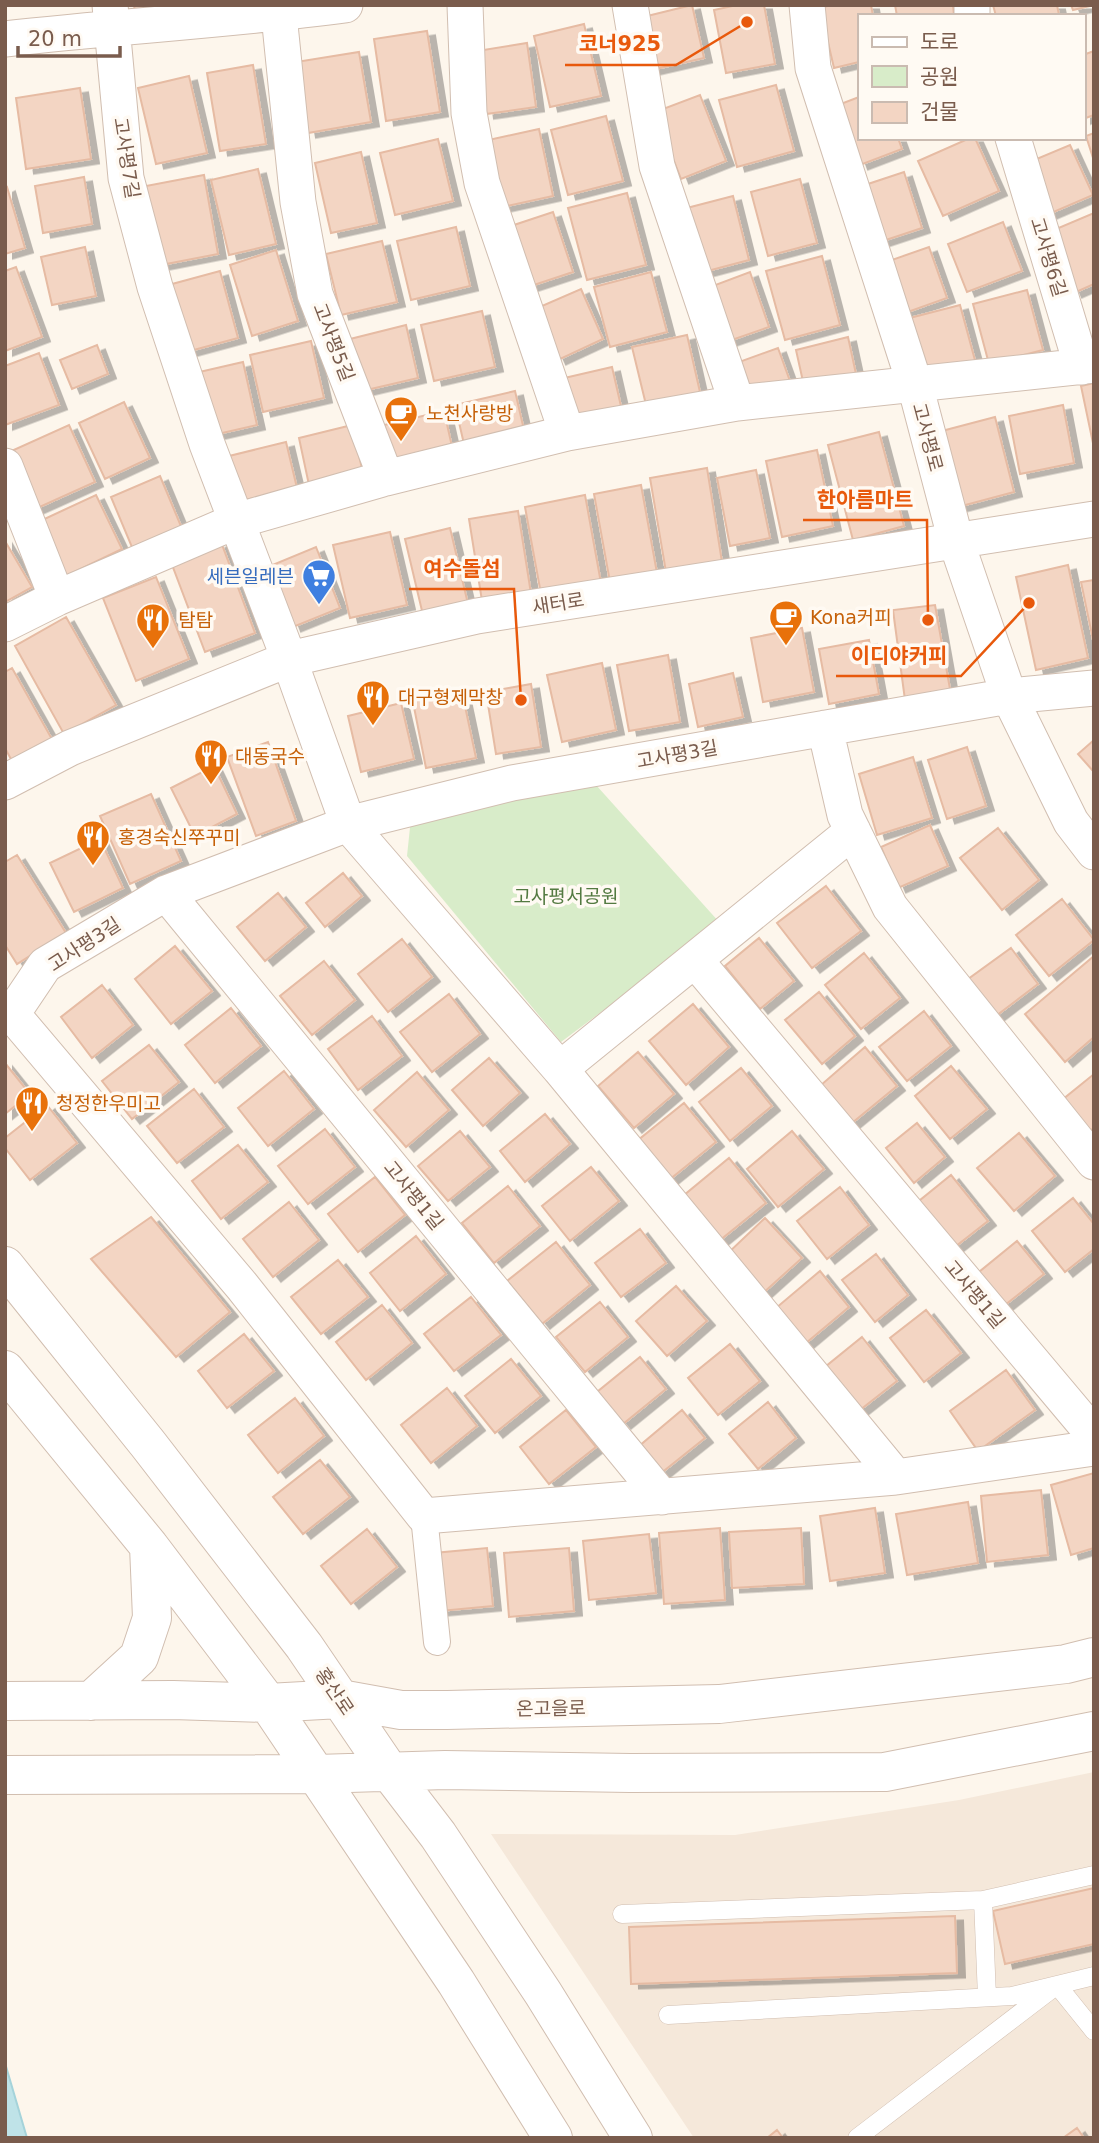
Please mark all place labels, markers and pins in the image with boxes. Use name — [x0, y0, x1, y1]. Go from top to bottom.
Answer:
callout: 코너925 — [565, 23, 676, 65]
cafe icon: 노천사랑방 — [382, 394, 420, 443]
place label: 노천사랑방 — [426, 402, 513, 424]
callout: 한아름마트 — [803, 478, 927, 520]
callout: 여수돌섬 — [409, 547, 514, 589]
supermarket icon: 세븐일레븐 — [300, 557, 338, 606]
place label: 세븐일레븐 — [207, 565, 294, 587]
cafe icon: Kona커피 — [767, 598, 805, 647]
restaurant icon: 탐탐 — [134, 601, 172, 650]
place label: Kona커피 — [810, 606, 892, 628]
place label: 탐탐 — [178, 609, 213, 631]
callout: 이디야커피 — [836, 634, 961, 676]
restaurant icon: 대구형제막창 — [354, 678, 392, 727]
place label: 대구형제막창 — [398, 686, 503, 708]
restaurant icon: 대동국수 — [192, 737, 230, 786]
place label: 대동국수 — [235, 745, 305, 767]
restaurant icon: 홍경숙신쭈꾸미 — [74, 818, 112, 867]
place label: 홍경숙신쭈꾸미 — [118, 826, 240, 848]
restaurant icon: 청정한우미고 — [13, 1084, 51, 1133]
place label: 청정한우미고 — [56, 1092, 161, 1114]

